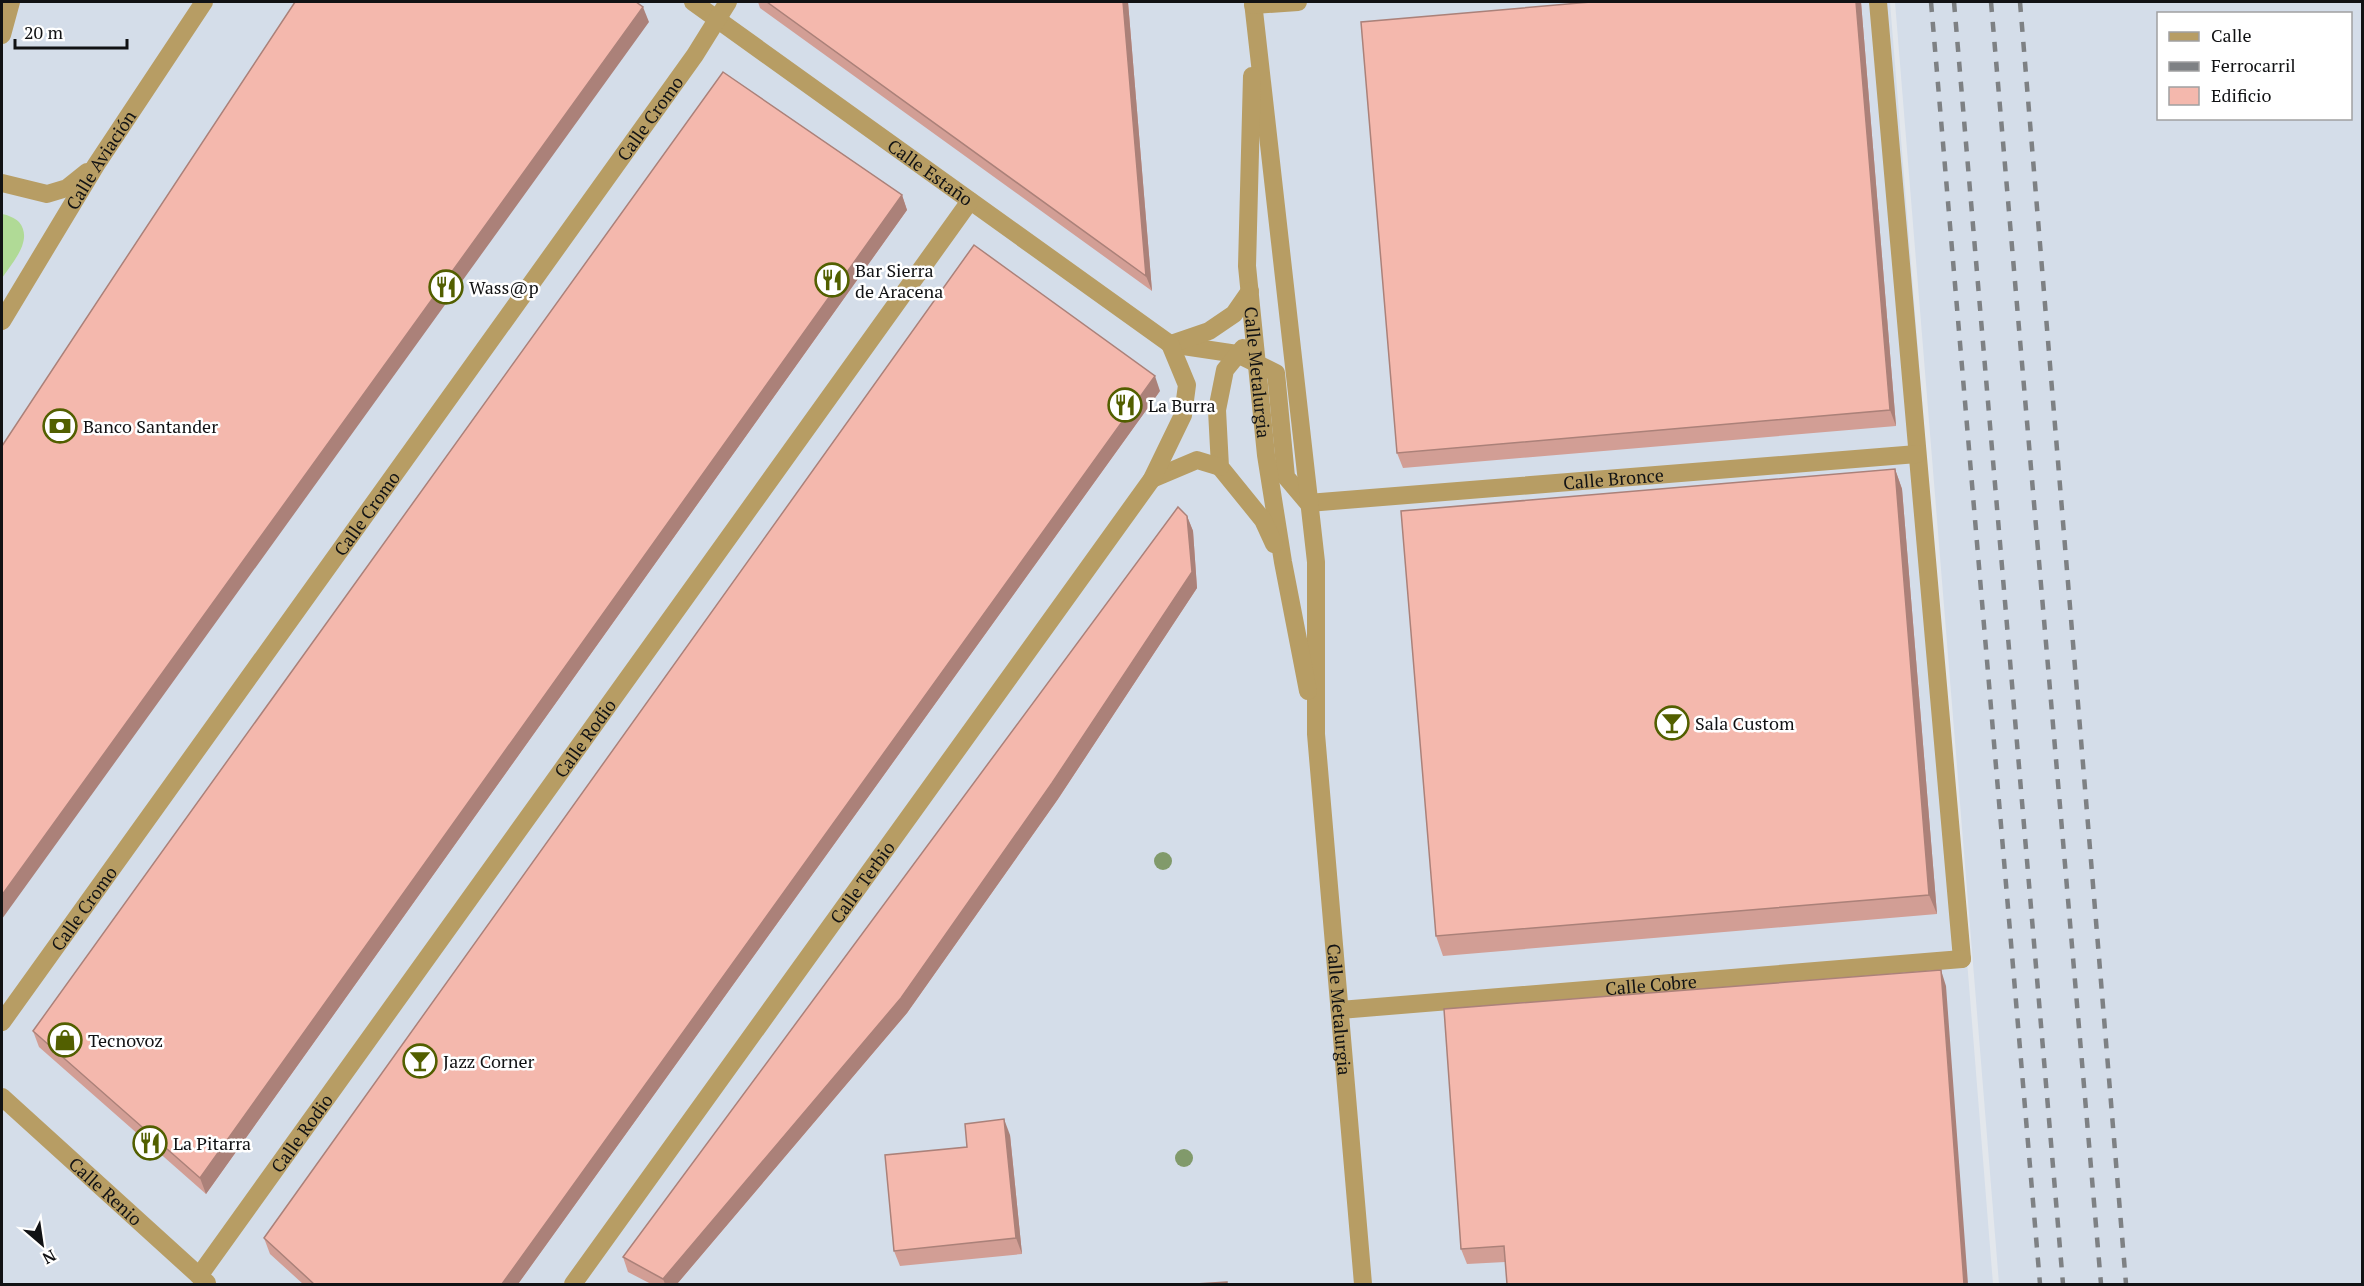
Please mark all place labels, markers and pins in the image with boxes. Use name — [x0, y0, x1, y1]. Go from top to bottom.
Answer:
place label: Bar Sierra de Aracena — [855, 258, 943, 303]
restaurant icon: Bar Sierra de Aracena — [814, 262, 850, 298]
restaurant icon: Wass@p — [428, 269, 464, 305]
place label: Wass@p — [469, 275, 539, 299]
restaurant icon: La Burra — [1107, 387, 1143, 423]
place label: La Burra — [1148, 393, 1216, 417]
bank icon: Banco Santander — [42, 408, 78, 444]
place label: Banco Santander — [83, 414, 218, 438]
bar icon: Sala Custom — [1654, 705, 1690, 741]
place label: Sala Custom — [1695, 711, 1795, 735]
shop icon: Tecnovoz — [47, 1022, 83, 1058]
place label: Tecnovoz — [88, 1028, 163, 1052]
bar icon: Jazz Corner — [402, 1043, 438, 1079]
place label: Jazz Corner — [443, 1049, 535, 1073]
restaurant icon: La Pitarra — [132, 1125, 168, 1161]
place label: La Pitarra — [173, 1131, 251, 1155]

